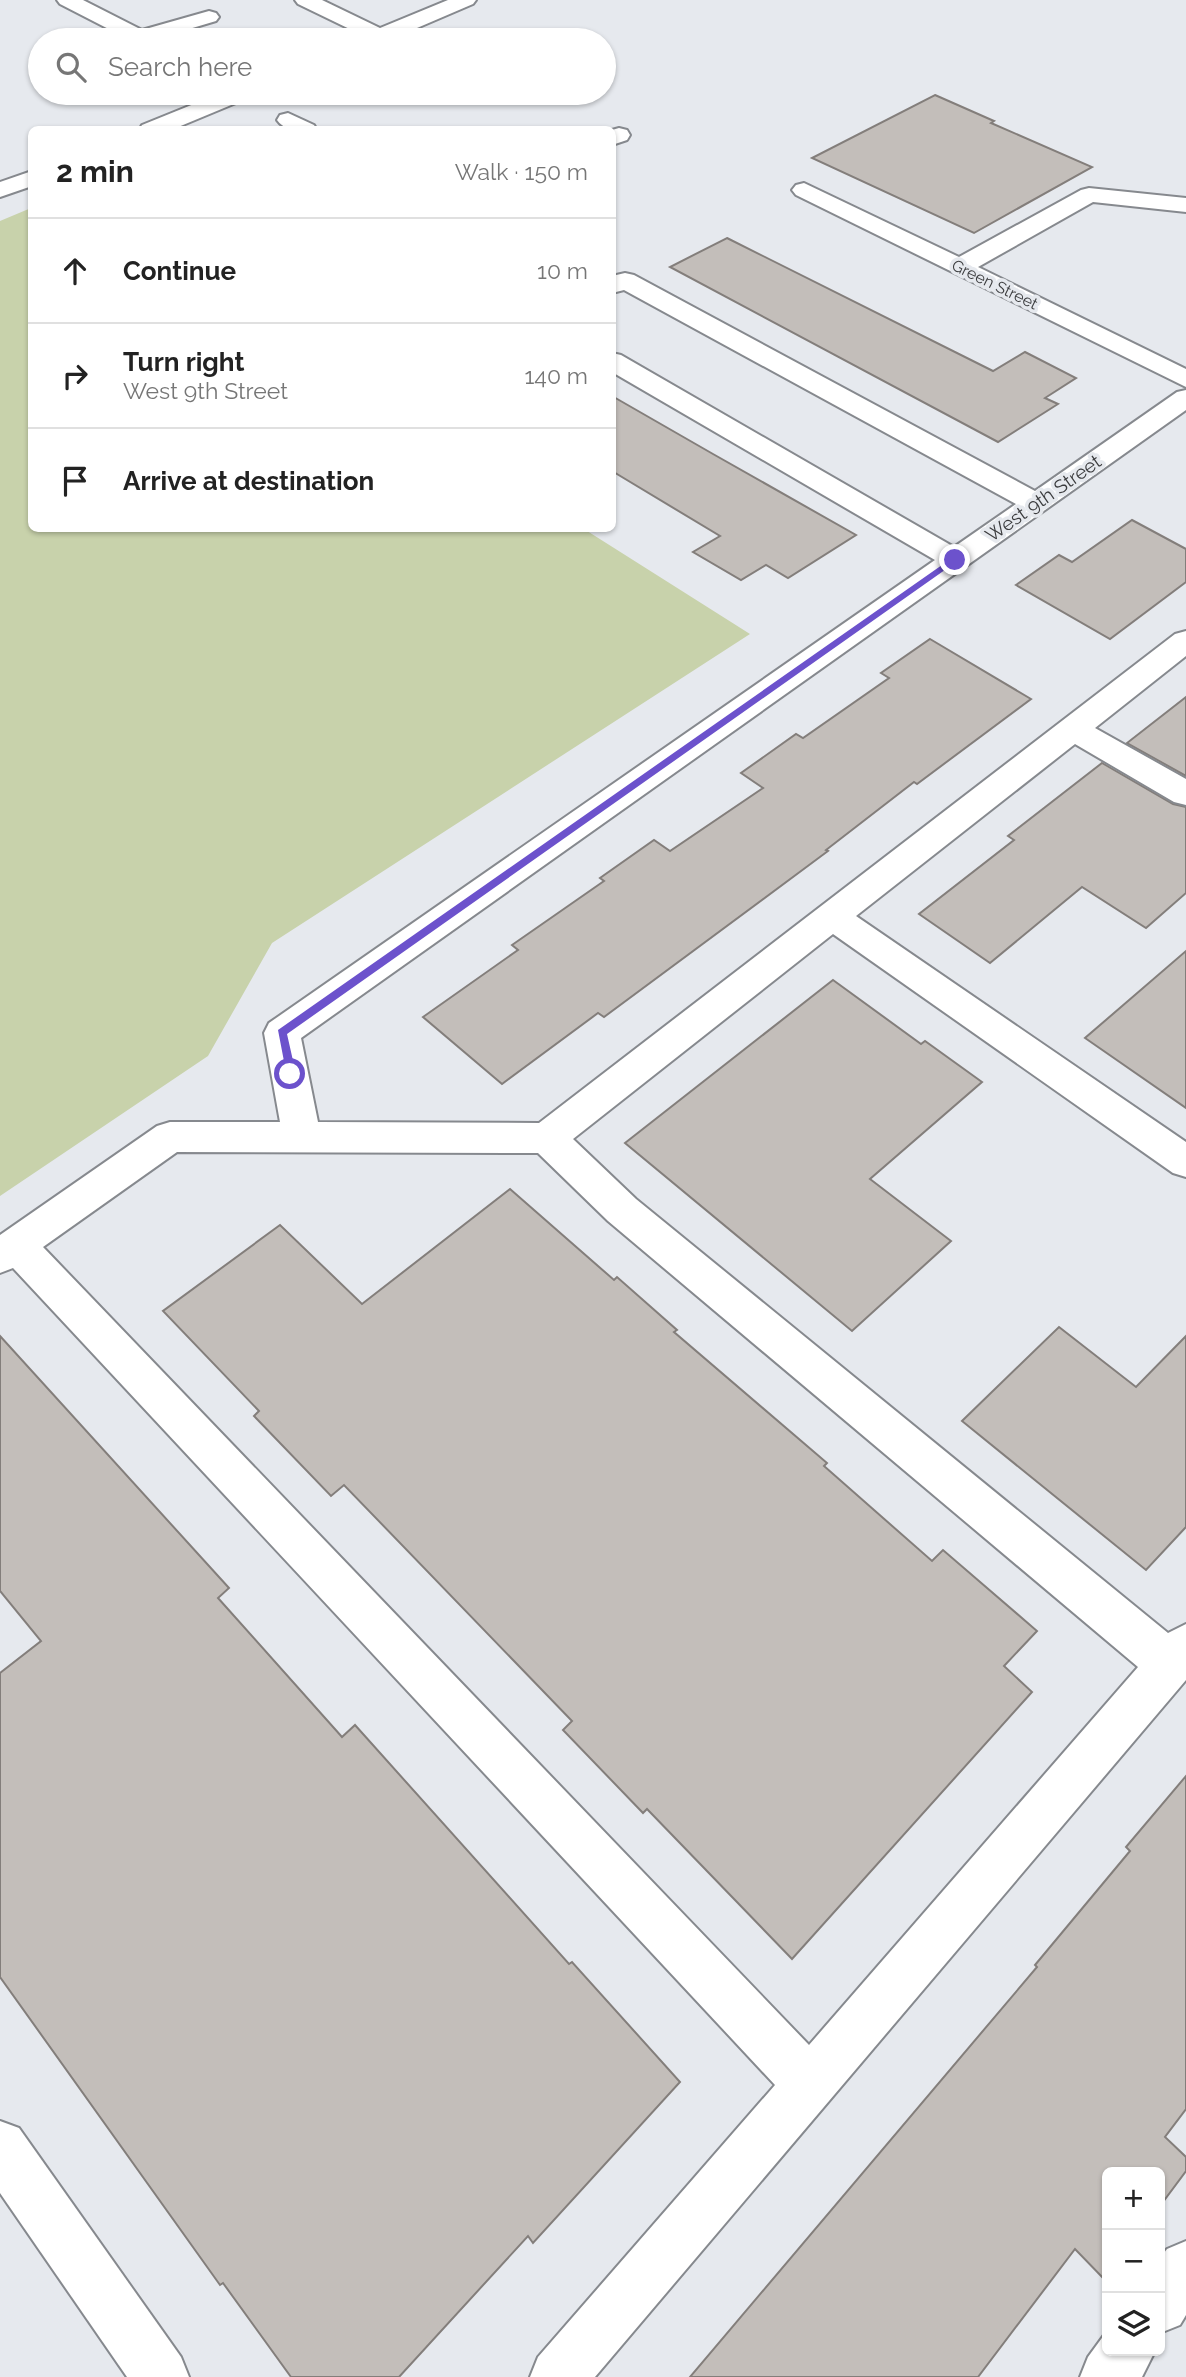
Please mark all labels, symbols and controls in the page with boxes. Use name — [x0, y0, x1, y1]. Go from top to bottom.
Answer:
search box — [28, 28, 616, 105]
icon: search — [52, 48, 90, 86]
text: Search here — [108, 52, 252, 82]
text: 2 min — [56, 154, 134, 189]
text: Walk · 150 m — [455, 158, 588, 185]
icon: ahead — [56, 252, 94, 290]
street label: Green Street — [949, 255, 1041, 314]
text: Continue — [123, 256, 236, 286]
text: 10 m — [537, 257, 588, 284]
text: Turn right — [123, 347, 244, 377]
icon: right — [56, 357, 94, 395]
text: 140 m — [525, 362, 588, 389]
text: West 9th Street — [123, 377, 288, 404]
street label: West 9th Street — [981, 450, 1106, 546]
icon: arrive — [56, 462, 94, 500]
text: Arrive at destination — [123, 466, 374, 496]
route end — [939, 544, 970, 575]
route start — [274, 1058, 305, 1089]
map controls — [1102, 2167, 1165, 2356]
button: + — [1102, 2167, 1165, 2230]
button: − — [1102, 2230, 1165, 2293]
button: layers — [1102, 2293, 1165, 2356]

